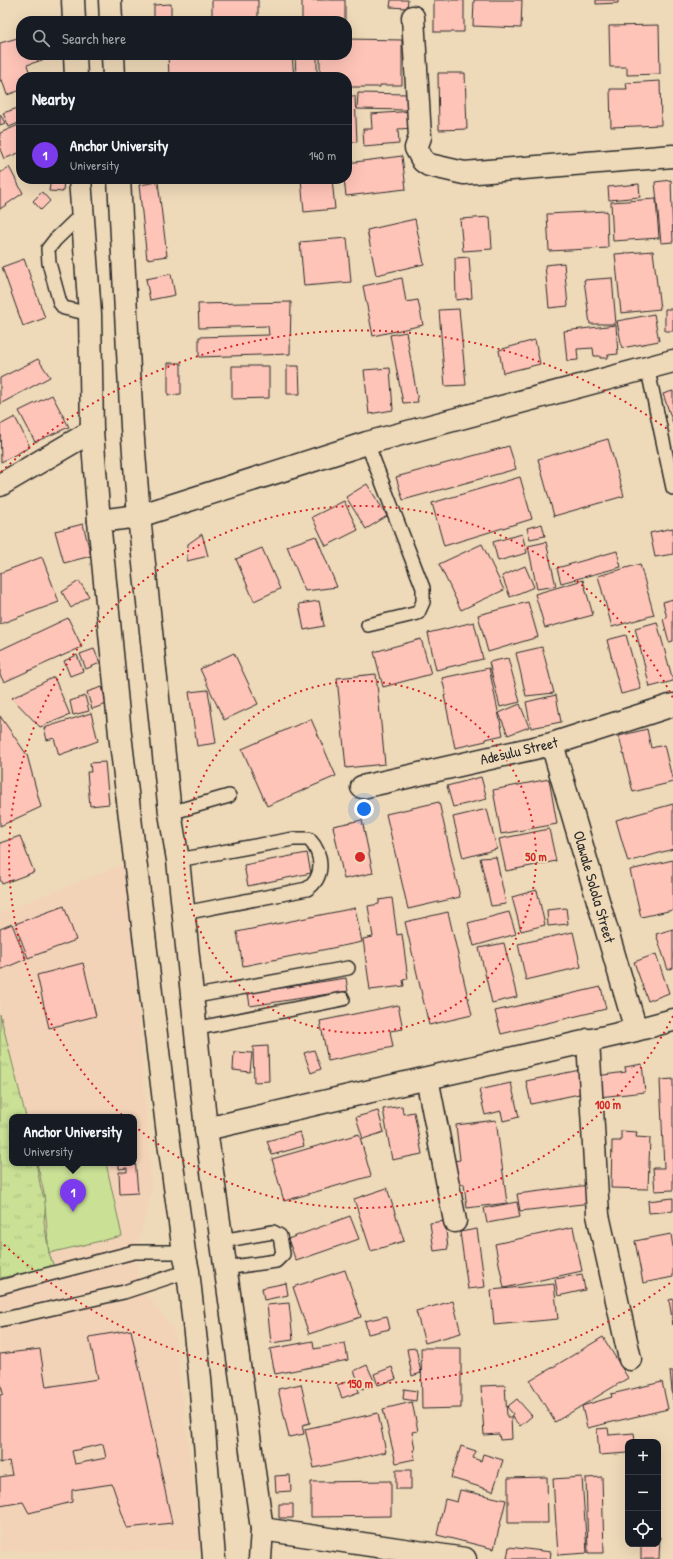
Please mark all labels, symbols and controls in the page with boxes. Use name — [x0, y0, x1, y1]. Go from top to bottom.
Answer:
search box — [16, 16, 352, 60]
icon: search — [30, 27, 52, 49]
text: Search here — [62, 28, 126, 49]
text: Nearby — [32, 87, 75, 110]
text: Anchor University — [70, 135, 168, 156]
text: 1 — [43, 146, 47, 164]
text: 140 m — [309, 146, 336, 164]
text: University — [70, 156, 119, 174]
street label: Adesulu Street — [478, 731, 561, 770]
your location — [354, 799, 374, 819]
street label: Olawale Solola Street — [568, 828, 621, 946]
text: 50 m — [525, 848, 547, 865]
centre of rings — [353, 850, 367, 864]
text: 100 m — [595, 1096, 621, 1113]
popup — [9, 1114, 137, 1166]
text: Anchor University — [24, 1121, 122, 1142]
text: University — [24, 1142, 73, 1160]
pin: 1 — [60, 1179, 86, 1212]
text: 150 m — [347, 1375, 373, 1392]
map controls — [625, 1439, 661, 1547]
button: + — [625, 1439, 661, 1475]
button: − — [625, 1475, 661, 1511]
button: locate — [625, 1511, 661, 1547]

